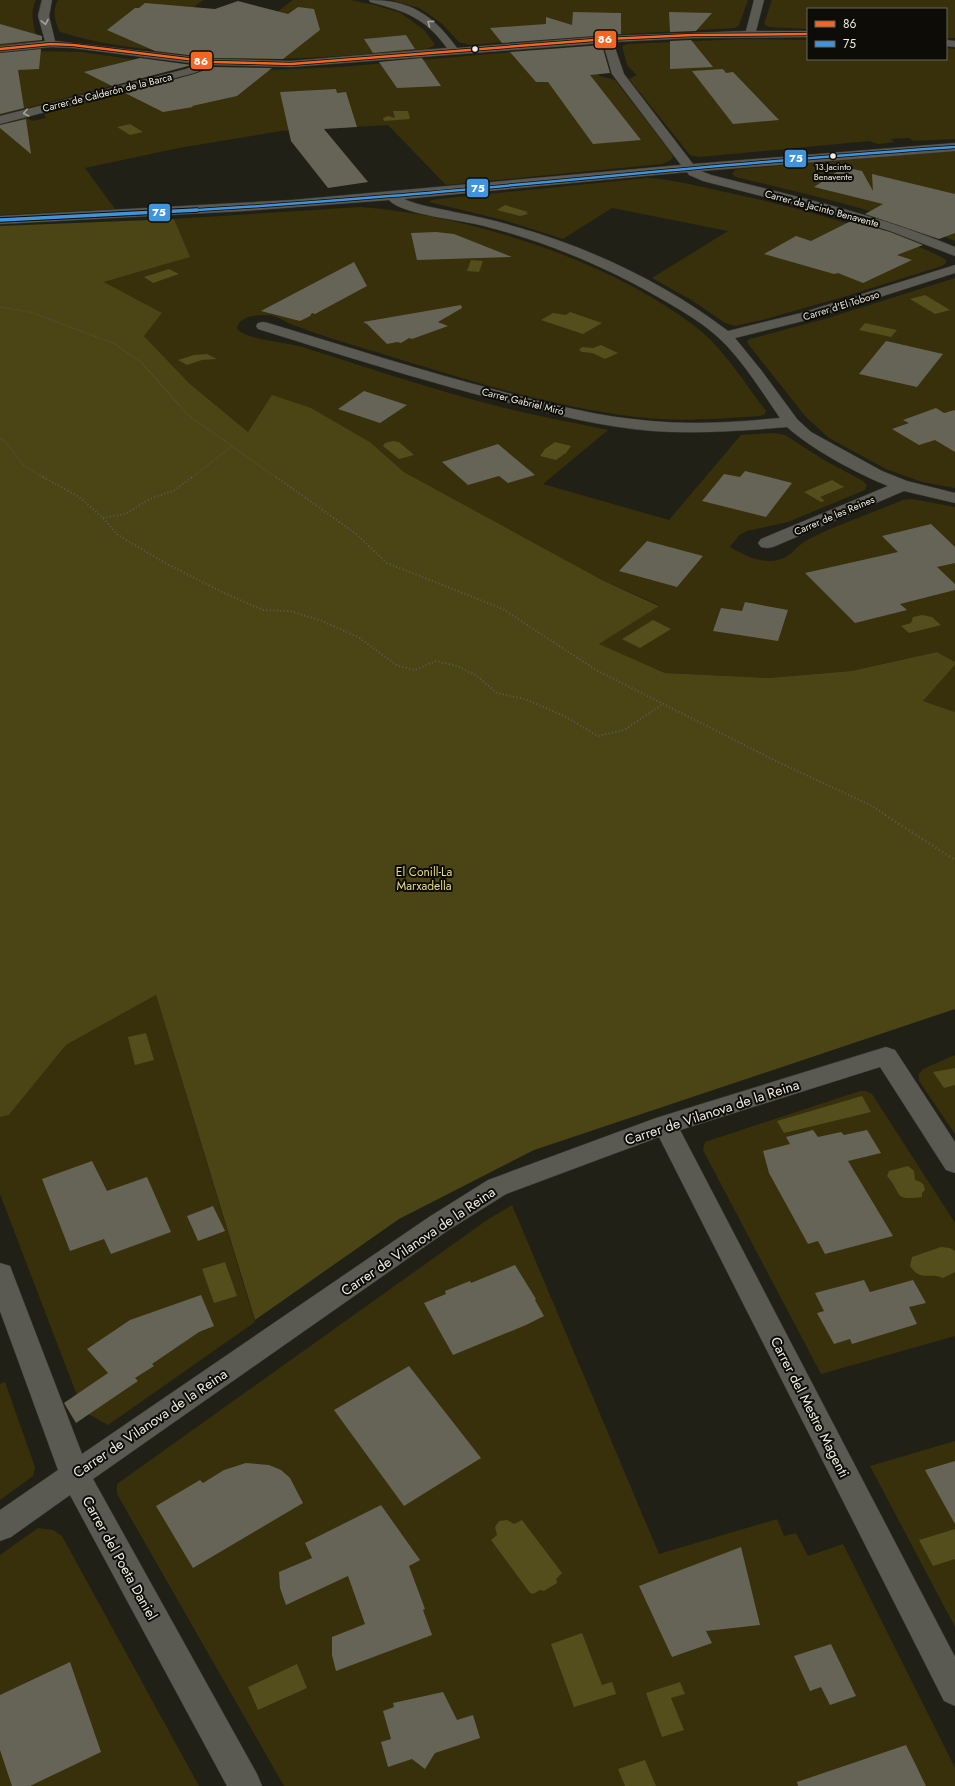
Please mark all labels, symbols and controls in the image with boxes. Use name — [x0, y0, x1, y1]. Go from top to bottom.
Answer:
legend — [807, 8, 947, 60]
text: 86 — [843, 15, 857, 33]
one-way arrow — [41, 19, 49, 25]
one-way arrow — [427, 21, 434, 28]
line badge: 86 — [594, 30, 617, 49]
text: 86 — [598, 31, 612, 47]
text: 75 — [843, 35, 856, 53]
unlabelled marker — [470, 44, 480, 54]
line badge: 86 — [190, 51, 213, 70]
text: 86 — [194, 53, 208, 69]
street label: Carrer de Calderón de la Barca — [41, 69, 174, 116]
one-way arrow — [23, 108, 30, 117]
line badge: 75 — [784, 149, 807, 168]
text: 75 — [789, 150, 803, 166]
marker: 13.Jacinto Benavente — [828, 151, 838, 161]
place label: 13.Jacinto Benavente — [814, 160, 853, 183]
line badge: 75 — [466, 178, 489, 198]
text: 75 — [471, 180, 485, 196]
street label: Carrer de Jacinto Benavente — [763, 186, 881, 231]
line badge: 75 — [148, 203, 171, 222]
text: 75 — [152, 204, 166, 220]
street label: Carrer d'El Toboso — [801, 287, 882, 324]
street label: Carrer Gabriel Miró — [480, 384, 566, 419]
street label: Carrer de les Reines — [792, 492, 877, 539]
park label: El Conill-La Marxadella — [396, 863, 452, 895]
street label: Carrer de Vilanova de la Reina — [622, 1074, 802, 1150]
street label: Carrer de Vilanova de la Reina — [337, 1182, 499, 1300]
street label: Carrer del Mestre Magenti — [766, 1333, 854, 1481]
street label: Carrer de Vilanova de la Reina — [69, 1364, 231, 1482]
street label: Carrer del Poeta Daniel — [78, 1493, 162, 1623]

